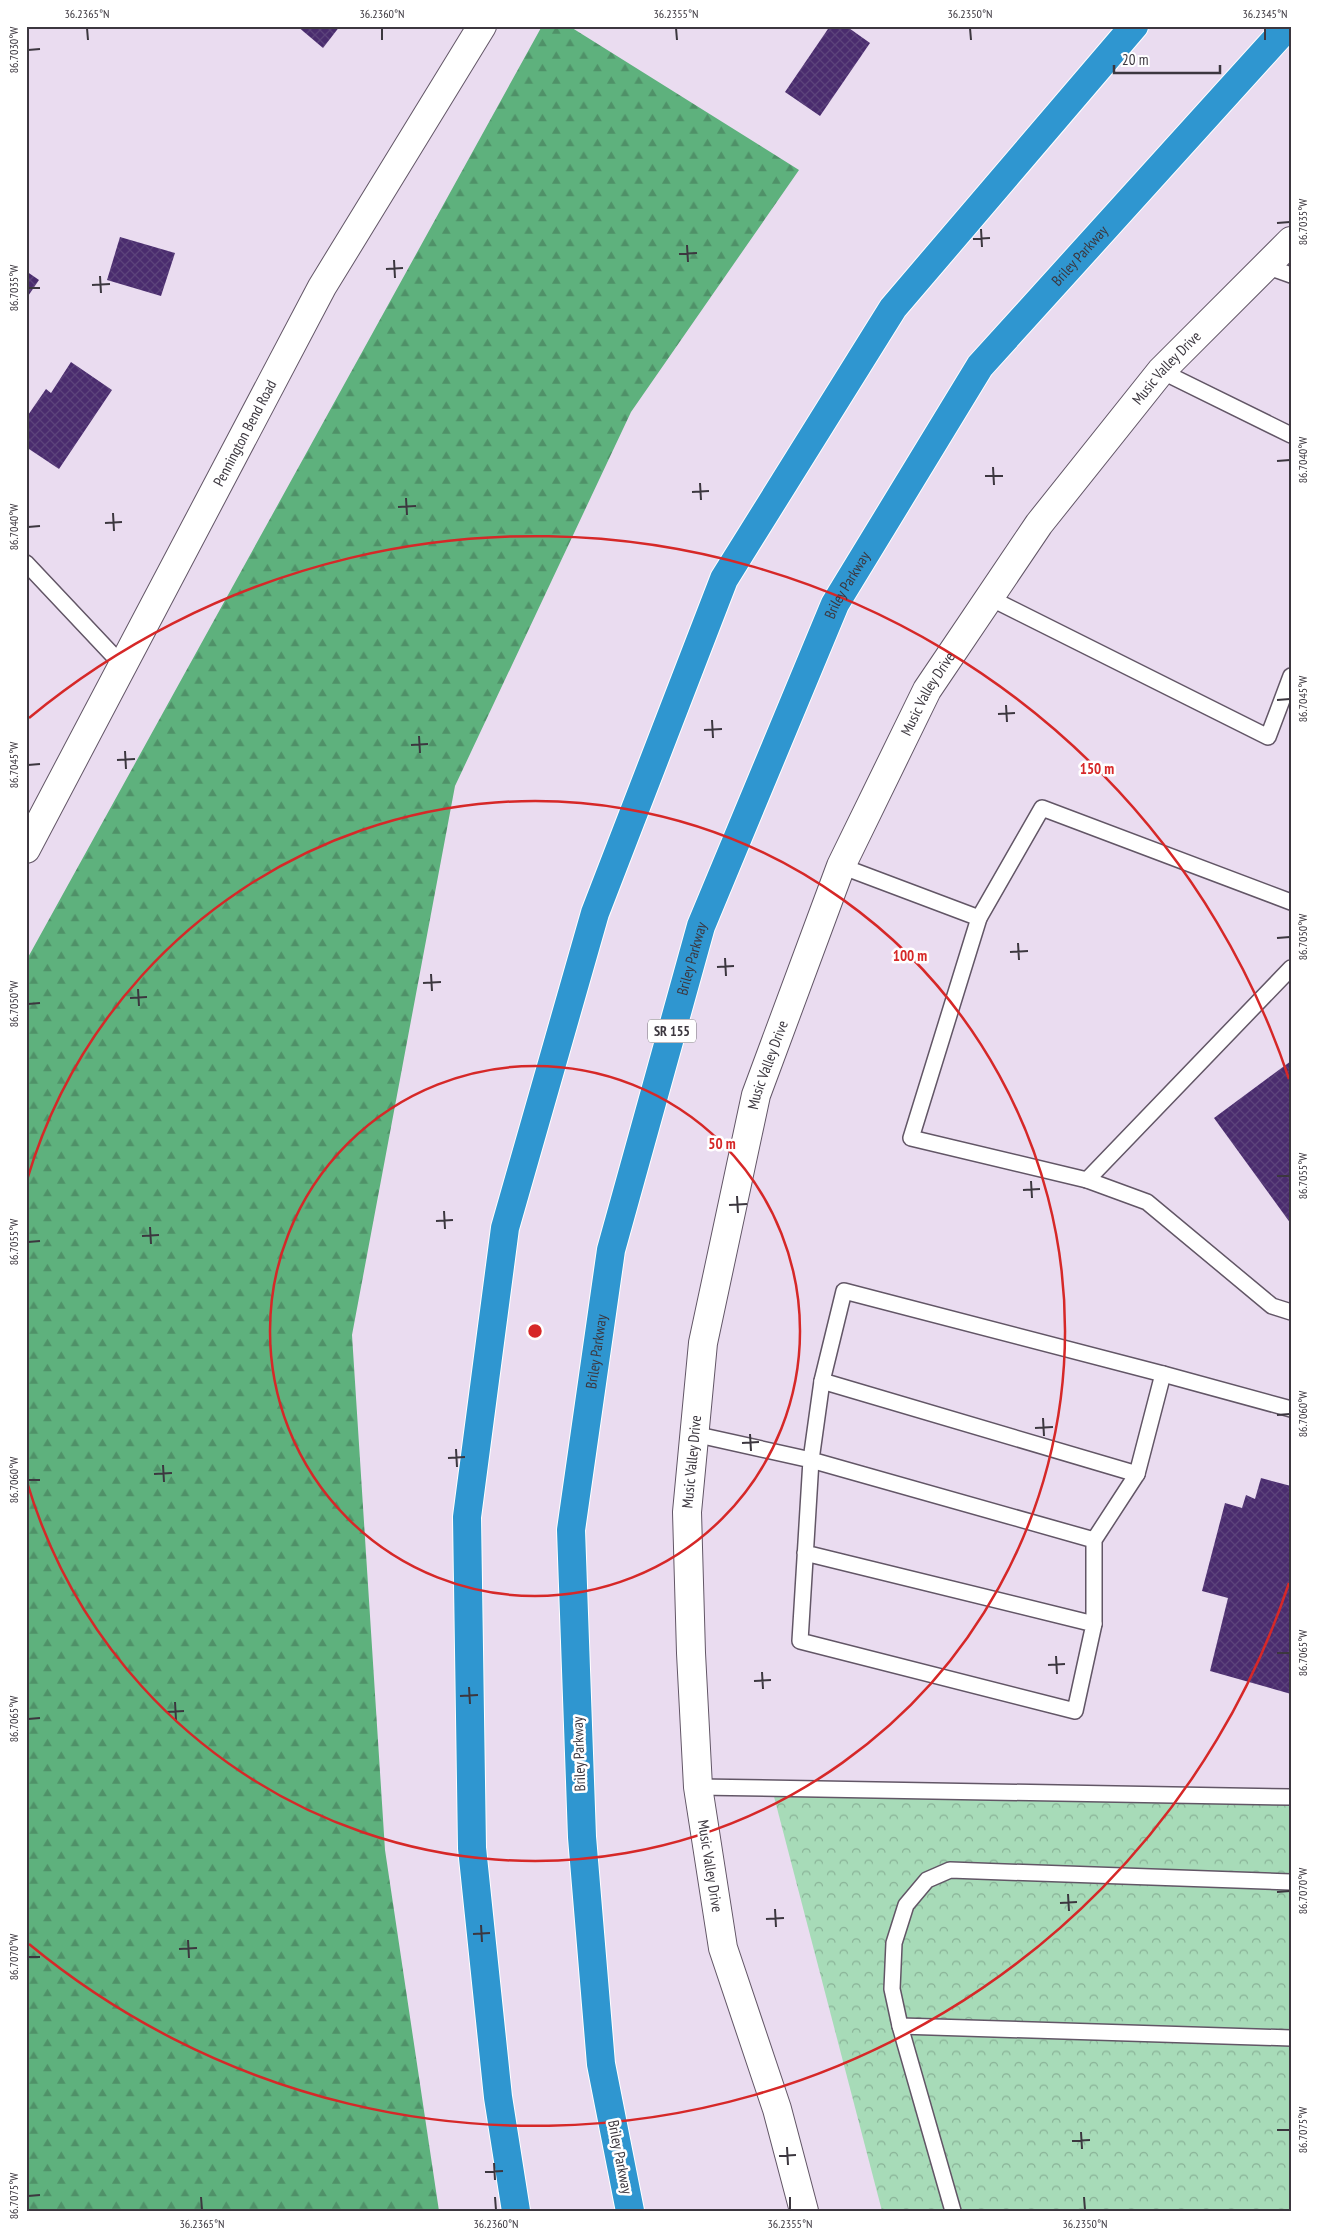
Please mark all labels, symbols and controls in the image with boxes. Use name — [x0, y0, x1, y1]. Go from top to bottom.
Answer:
text: 36.2365°N — [64, 6, 110, 21]
text: 36.2360°N — [359, 6, 405, 21]
text: 36.2355°N — [653, 6, 699, 21]
text: 36.2350°N — [947, 6, 993, 21]
text: 36.2345°N — [1242, 6, 1288, 21]
text: 86.7030°W — [6, 27, 21, 73]
scale bar — [1114, 42, 1221, 74]
text: 20 m — [1122, 50, 1148, 69]
text: 86.7035°W — [1295, 199, 1310, 245]
street label: Briley Parkway — [1047, 221, 1112, 290]
text: 86.7035°W — [6, 265, 21, 311]
street label: Music Valley Drive — [1128, 327, 1205, 408]
street label: Pennington Bend Road — [209, 376, 280, 489]
text: 86.7040°W — [1295, 437, 1310, 483]
text: 86.7040°W — [6, 504, 21, 550]
street label: Briley Parkway — [820, 547, 874, 622]
street label: Music Valley Drive — [896, 648, 959, 739]
text: 86.7045°W — [1295, 676, 1310, 722]
text: 86.7045°W — [6, 742, 21, 788]
text: 150 m — [1080, 759, 1114, 778]
text: 86.7050°W — [1295, 914, 1310, 960]
street label: Briley Parkway — [672, 918, 711, 997]
text: 100 m — [893, 946, 927, 965]
text: 86.7050°W — [6, 981, 21, 1027]
street label: Music Valley Drive — [743, 1018, 792, 1111]
road number: SR 155 — [648, 1019, 696, 1042]
text: 50 m — [708, 1134, 736, 1153]
text: 86.7055°W — [1295, 1153, 1310, 1199]
text: 86.7055°W — [6, 1219, 21, 1265]
street label: Briley Parkway — [581, 1313, 611, 1390]
centre of rings — [526, 1322, 544, 1340]
text: 86.7060°W — [1295, 1391, 1310, 1437]
street label: Music Valley Drive — [677, 1414, 705, 1509]
text: 86.7060°W — [6, 1457, 21, 1503]
text: 86.7065°W — [1295, 1630, 1310, 1676]
text: 86.7065°W — [6, 1696, 21, 1742]
street label: Briley Parkway — [568, 1716, 589, 1792]
street label: Music Valley Drive — [694, 1818, 727, 1913]
text: 86.7070°W — [1295, 1868, 1310, 1914]
text: 86.7070°W — [6, 1934, 21, 1980]
text: 86.7075°W — [1295, 2107, 1310, 2153]
street label: Briley Parkway — [604, 2118, 637, 2196]
text: 86.7075°W — [6, 2173, 21, 2219]
text: 36.2365°N — [179, 2216, 225, 2231]
text: 36.2360°N — [473, 2216, 519, 2231]
text: 36.2355°N — [767, 2216, 813, 2231]
text: 36.2350°N — [1062, 2216, 1108, 2231]

